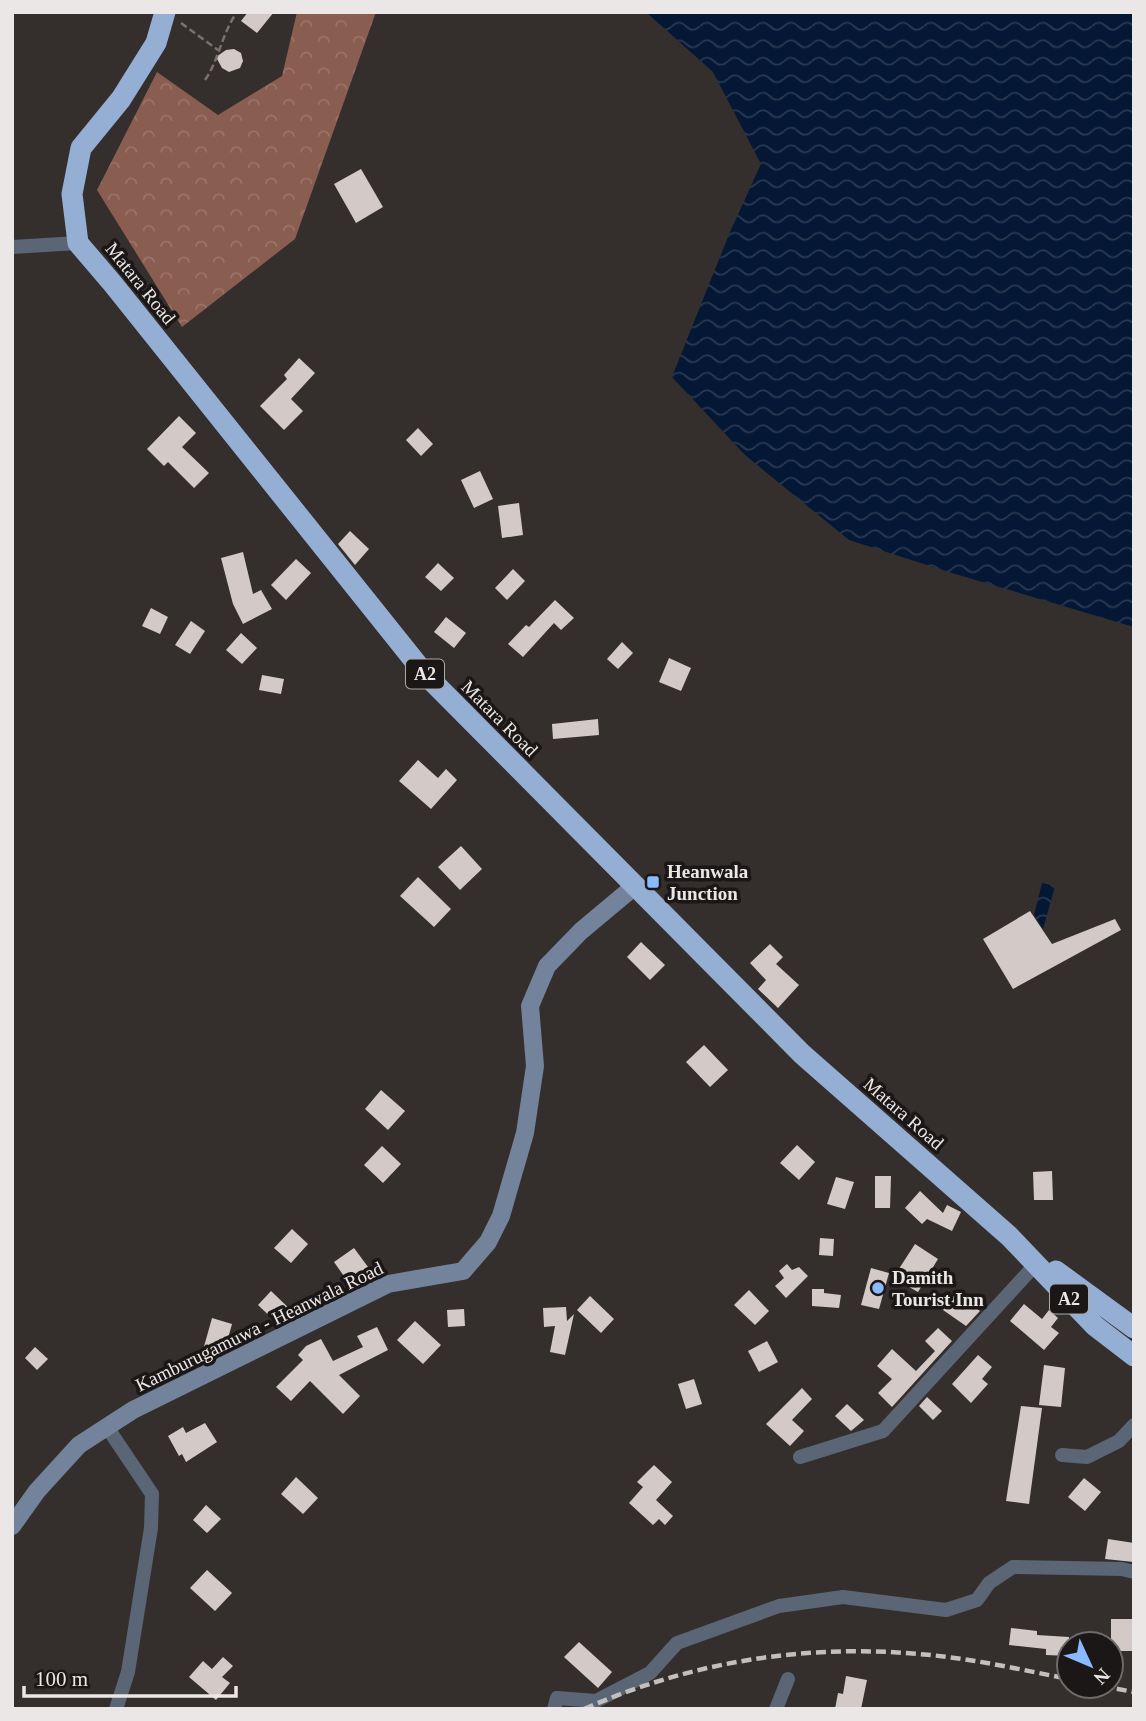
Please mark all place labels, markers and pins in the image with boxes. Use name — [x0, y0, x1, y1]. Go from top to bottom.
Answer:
place label: Heanwala Junction — [667, 861, 749, 904]
marker: Heanwala Junction — [645, 874, 661, 890]
place label: Damith Tourist Inn — [892, 1267, 984, 1310]
marker: Damith Tourist Inn — [870, 1280, 886, 1296]

